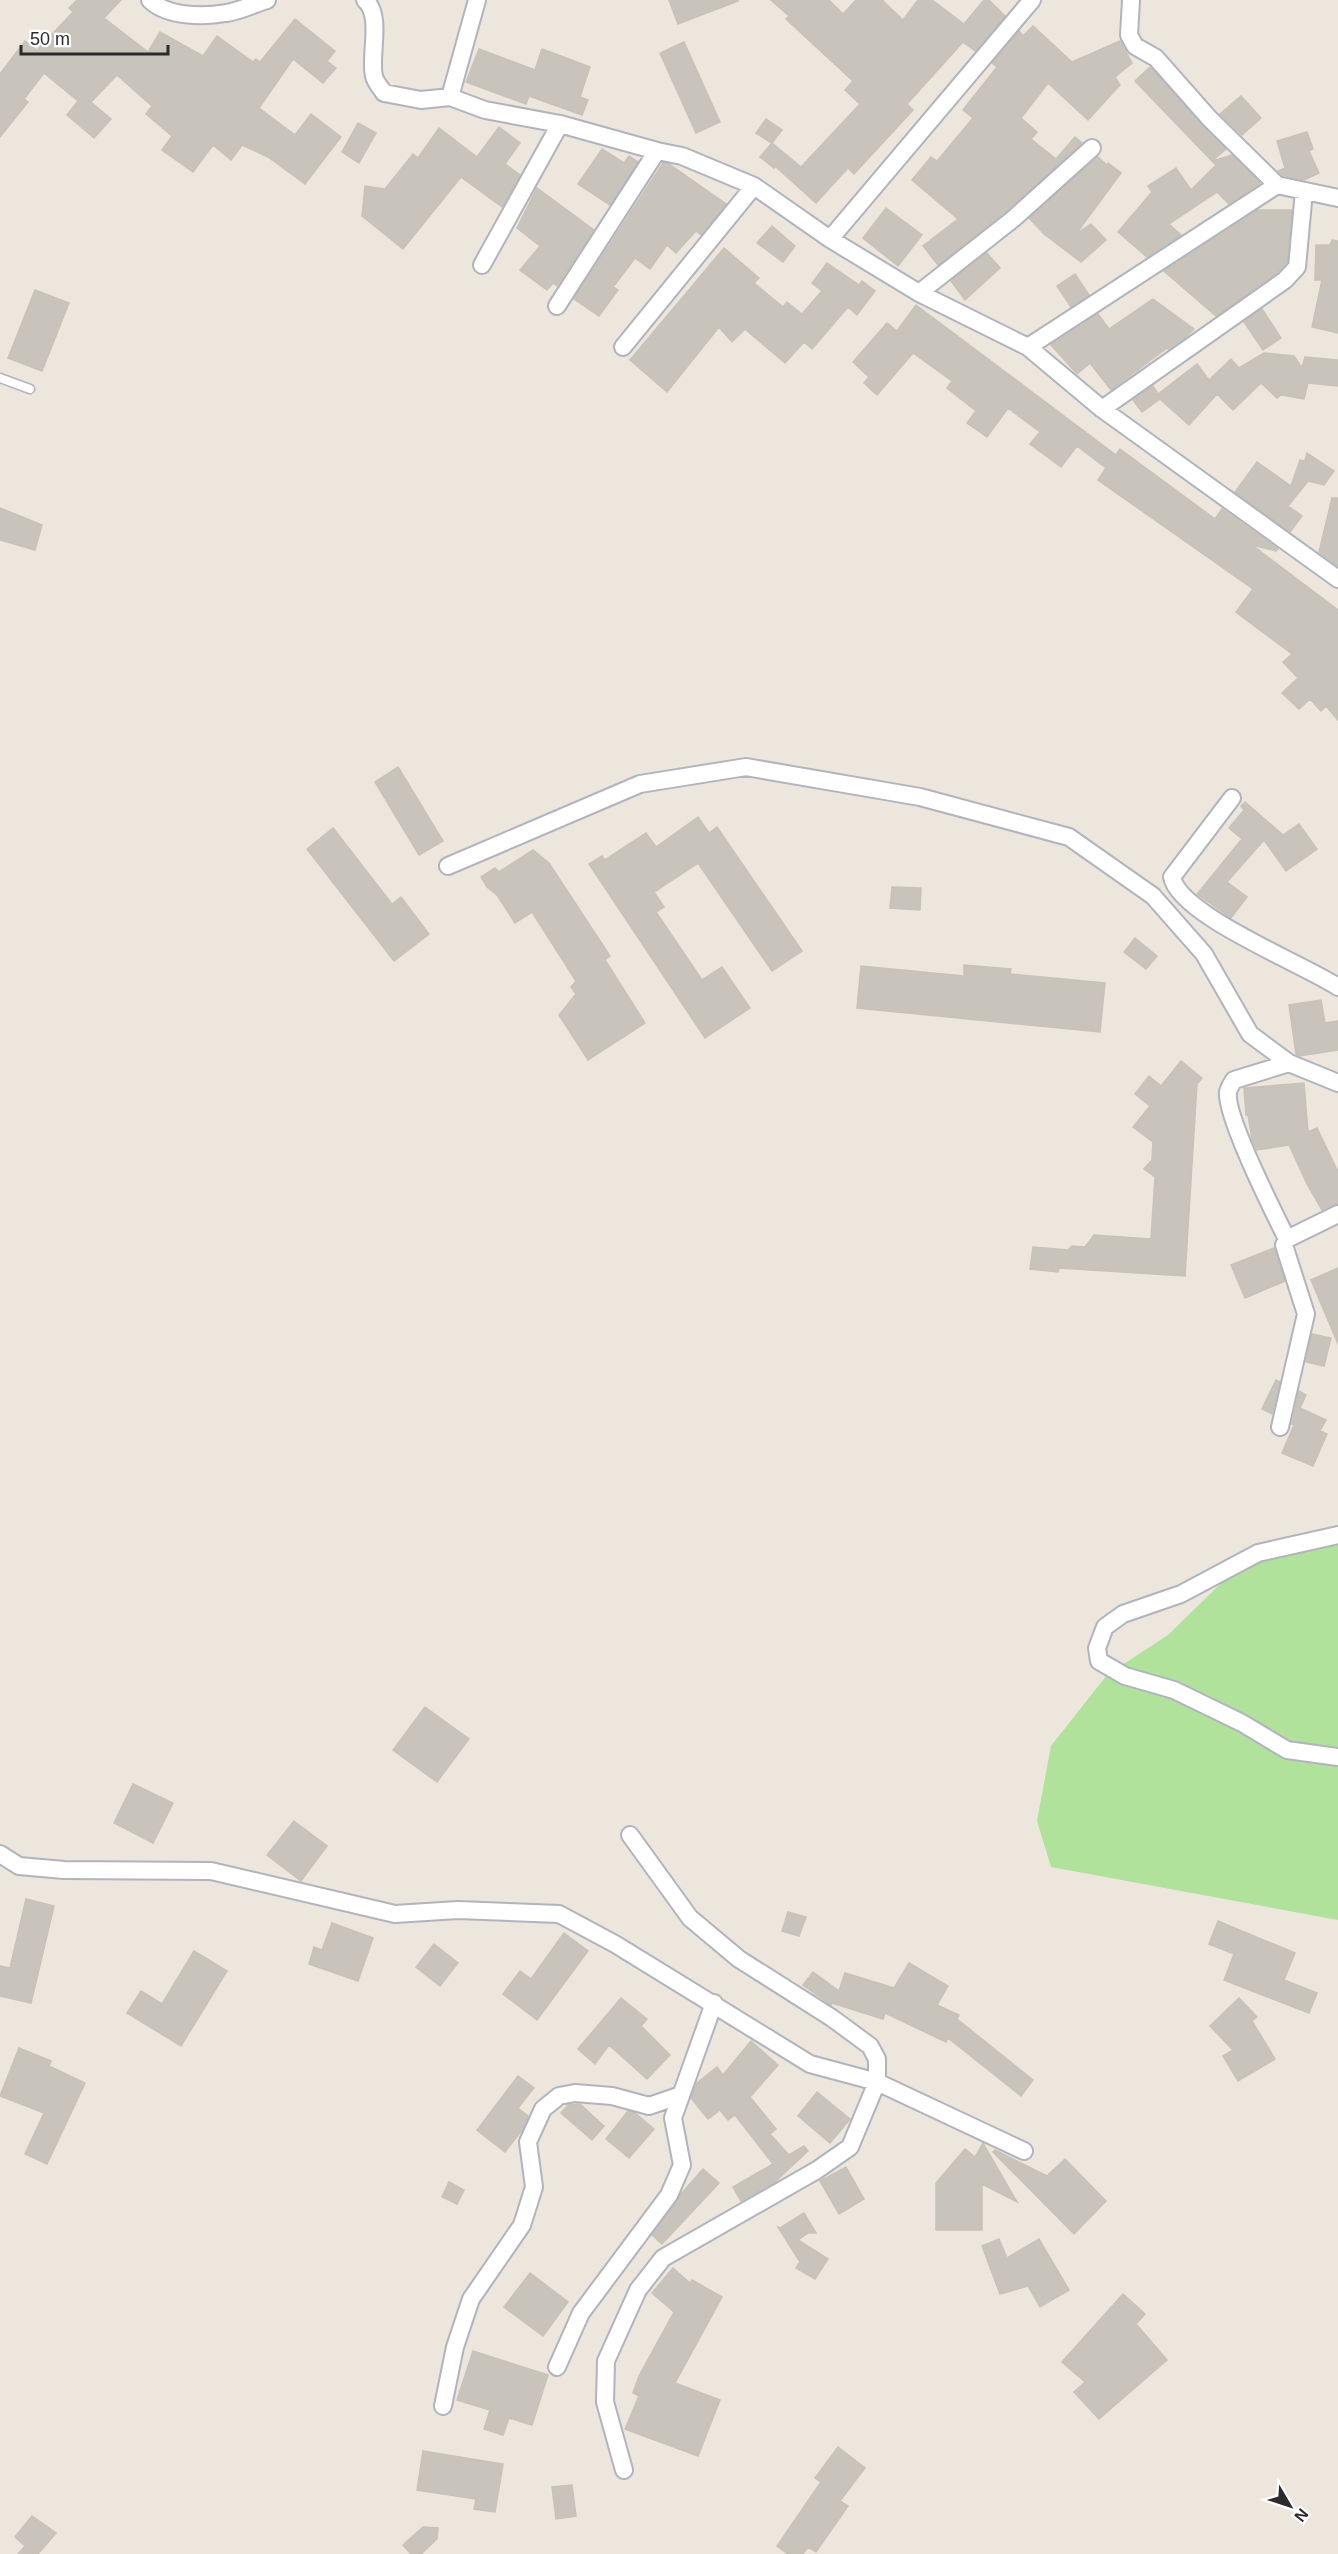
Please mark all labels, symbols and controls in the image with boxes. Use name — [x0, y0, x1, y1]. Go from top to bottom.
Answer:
scale bar — [21, 18, 168, 56]
text: 50 m — [30, 29, 70, 49]
north arrow — [1260, 2476, 1320, 2536]
text: N — [1291, 2505, 1312, 2525]

